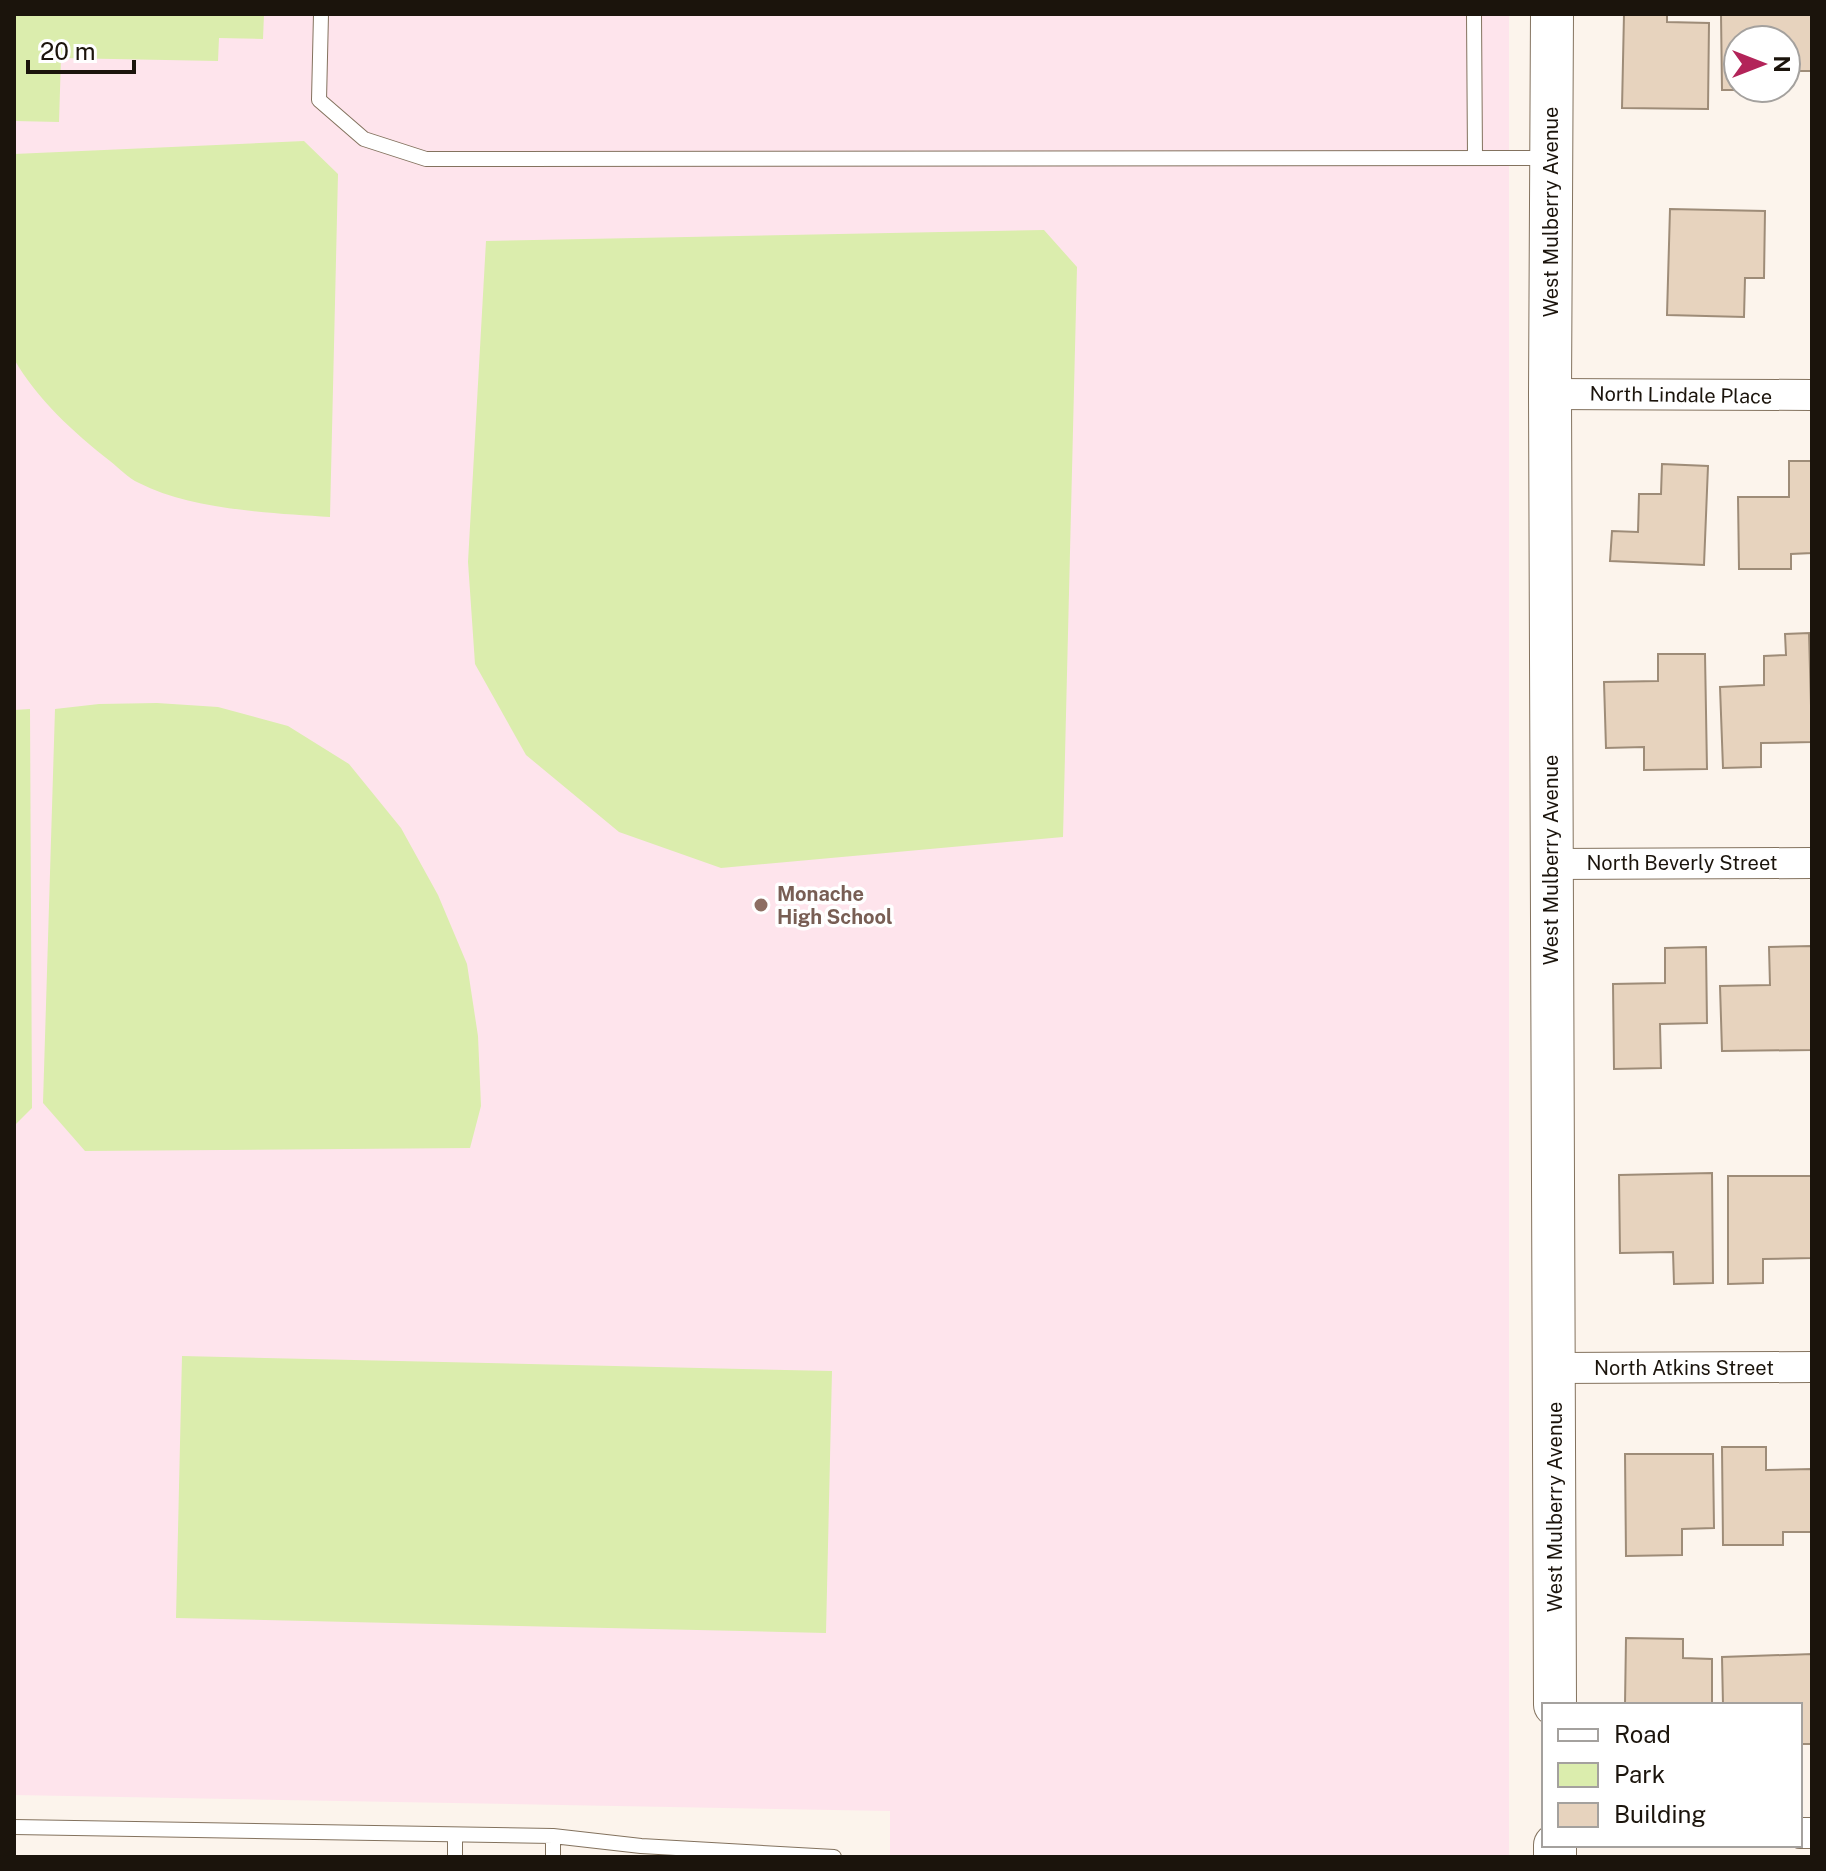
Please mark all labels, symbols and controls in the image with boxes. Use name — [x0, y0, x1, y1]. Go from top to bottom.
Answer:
scale bar — [28, 24, 134, 74]
north arrow — [1722, 24, 1802, 104]
text: 20 m — [40, 37, 96, 65]
text: N — [1769, 55, 1795, 73]
street label: West Mulberry Avenue — [1539, 107, 1563, 317]
street label: North Lindale Place — [1589, 381, 1773, 409]
street label: West Mulberry Avenue — [1539, 755, 1563, 965]
street label: North Beverly Street — [1586, 851, 1778, 875]
place label: Monache High School — [777, 882, 893, 929]
marker: Monache High School — [752, 896, 770, 914]
street label: North Atkins Street — [1594, 1356, 1774, 1380]
street label: West Mulberry Avenue — [1543, 1402, 1567, 1612]
legend — [1542, 1703, 1802, 1847]
text: Road — [1614, 1720, 1671, 1748]
text: Park — [1614, 1760, 1665, 1788]
text: Building — [1614, 1800, 1706, 1828]

